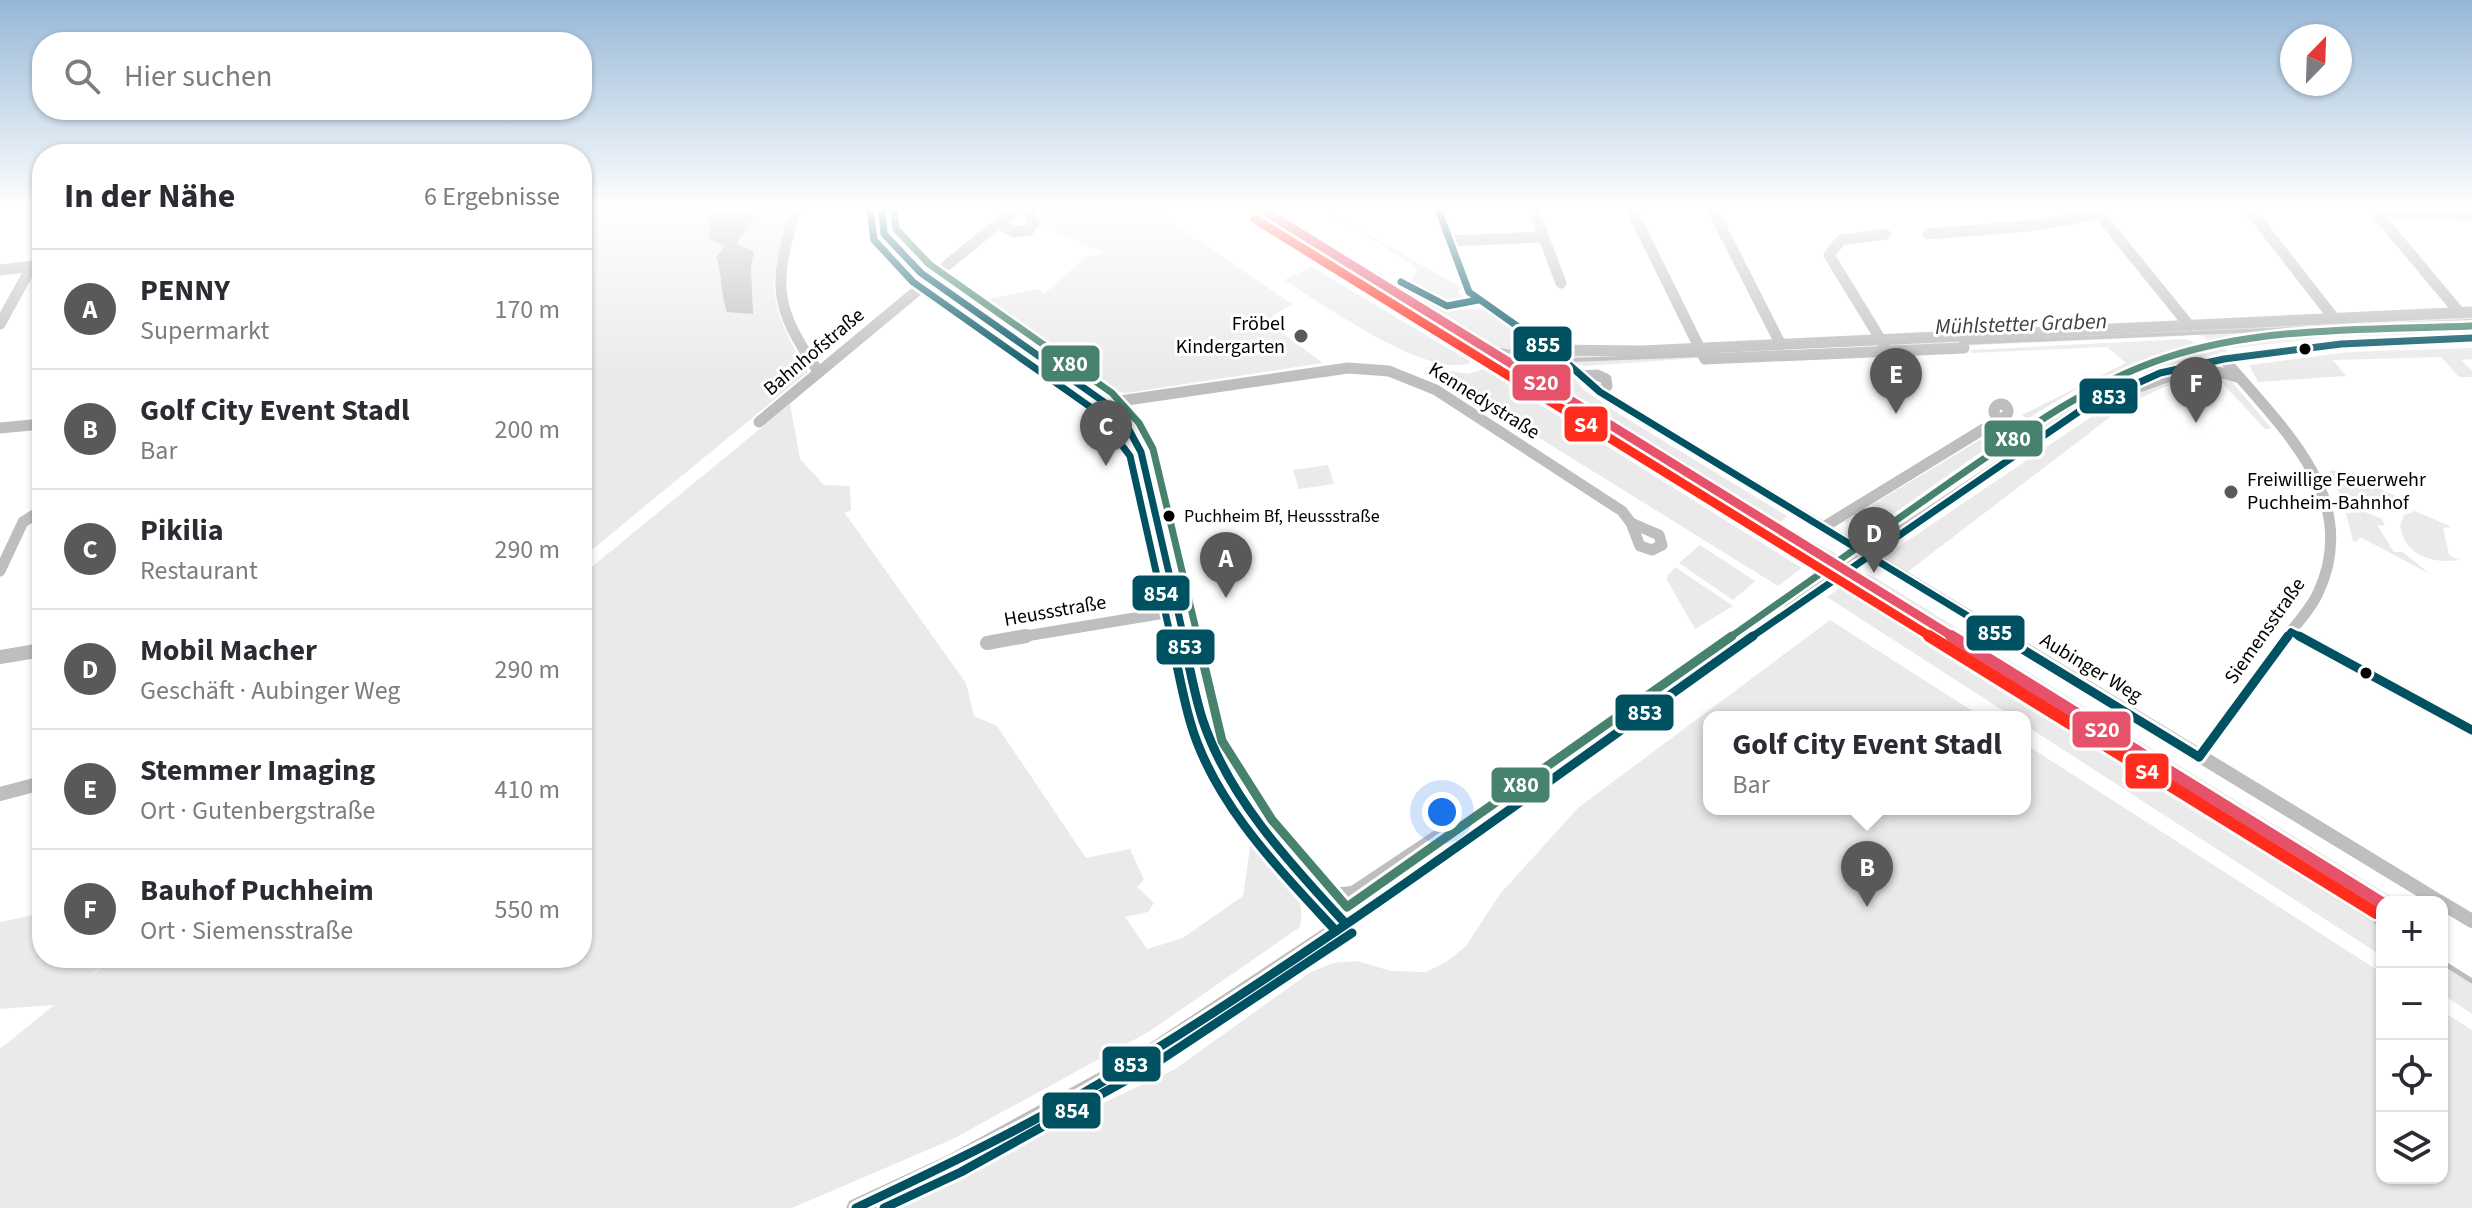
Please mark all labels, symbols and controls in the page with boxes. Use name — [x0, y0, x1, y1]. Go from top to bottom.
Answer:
north arrow — [2280, 24, 2352, 96]
search box — [32, 32, 592, 120]
icon: search — [60, 54, 104, 98]
text: Hier suchen — [124, 55, 272, 98]
text: In der Nähe — [64, 172, 235, 221]
text: 6 Ergebnisse — [424, 178, 560, 215]
text: PENNY — [140, 269, 230, 312]
text: A — [83, 291, 97, 328]
text: 170 m — [494, 291, 560, 328]
street label: Bahnhofstraße — [758, 301, 870, 403]
water label: Mühlstetter Graben — [1934, 305, 2108, 343]
place label: Fröbel Kindergarten — [1176, 310, 1285, 361]
text: Supermarkt — [140, 312, 269, 349]
line badge: 855 — [1512, 325, 1573, 363]
marker: Fröbel Kindergarten — [1292, 327, 1310, 345]
text: 855 — [1526, 329, 1560, 361]
unlabelled marker — [2297, 341, 2313, 357]
line badge: X80 — [1040, 344, 1101, 383]
text: X80 — [1052, 348, 1088, 380]
pin: E — [1870, 348, 1922, 414]
street label: Kennedystraße — [1423, 356, 1545, 446]
pin: F — [2170, 357, 2222, 423]
line badge: S20 — [1511, 363, 1572, 402]
text: S20 — [1523, 367, 1559, 399]
line badge: 853 — [2078, 377, 2139, 415]
text: 853 — [2092, 381, 2126, 413]
text: Golf City Event Stadl — [140, 389, 410, 432]
pin: C — [1080, 400, 1132, 466]
line badge: S4 — [1563, 405, 1609, 443]
text: S4 — [1574, 409, 1598, 441]
text: B — [82, 411, 98, 448]
text: 200 m — [494, 411, 560, 448]
line badge: X80 — [1983, 419, 2044, 458]
text: X80 — [1995, 423, 2031, 455]
text: Bar — [140, 432, 177, 469]
place label: Freiwillige Feuerwehr Puchheim-Bahnhof — [2247, 466, 2426, 517]
marker: Freiwillige Feuerwehr Puchheim-Bahnhof — [2222, 483, 2240, 501]
place label: Puchheim Bf, Heussstraße — [1184, 504, 1380, 529]
pin: D — [1848, 507, 1900, 573]
marker: Puchheim Bf, Heussstraße — [1161, 508, 1177, 524]
text: Pikilia — [140, 509, 224, 552]
text: C — [82, 531, 98, 568]
text: 290 m — [494, 531, 560, 568]
pin: A — [1200, 532, 1252, 598]
text: Restaurant — [140, 552, 258, 589]
street label: Siemensstraße — [2218, 572, 2312, 690]
line badge: 854 — [1131, 574, 1191, 612]
text: 854 — [1144, 578, 1179, 610]
street label: Heussstraße — [1002, 588, 1108, 634]
line badge: 855 — [1965, 614, 2026, 652]
text: 855 — [1978, 617, 2012, 649]
street label: Aubinger Weg — [2035, 626, 2147, 710]
line badge: 853 — [1155, 628, 1216, 666]
text: Mobil Macher — [140, 629, 317, 672]
text: 853 — [1168, 631, 1202, 663]
text: D — [82, 651, 98, 688]
text: 290 m — [494, 651, 560, 688]
unlabelled marker — [2358, 665, 2374, 681]
text: Geschäft · Aubinger Weg — [140, 672, 400, 709]
line badge: 853 — [1614, 693, 1675, 732]
text: 853 — [1628, 697, 1662, 729]
line badge: S20 — [2071, 710, 2132, 749]
popup — [1703, 711, 2031, 815]
text: S20 — [2084, 714, 2120, 746]
text: Golf City Event Stadl — [1732, 723, 2002, 766]
text: Stemmer Imaging — [140, 749, 375, 792]
line badge: S4 — [2124, 752, 2170, 790]
text: S4 — [2135, 756, 2159, 788]
line badge: X80 — [1490, 766, 1551, 804]
text: Bar — [1732, 766, 1770, 803]
text: X80 — [1503, 769, 1539, 801]
text: E — [83, 771, 97, 808]
text: 410 m — [494, 771, 560, 808]
text: Ort · Gutenbergstraße — [140, 792, 375, 829]
your location — [1422, 792, 1462, 832]
pin: B — [1841, 841, 1893, 907]
text: Bauhof Puchheim — [140, 869, 374, 912]
text: F — [83, 891, 97, 928]
text: 550 m — [494, 891, 560, 928]
map controls — [2376, 896, 2448, 1184]
button: + — [2376, 896, 2448, 968]
text: Ort · Siemensstraße — [140, 912, 353, 949]
button: − — [2376, 968, 2448, 1040]
button: locate — [2376, 1040, 2448, 1112]
line badge: 853 — [1101, 1045, 1162, 1083]
text: 853 — [1114, 1049, 1148, 1081]
line badge: 854 — [1041, 1091, 1102, 1130]
text: 854 — [1055, 1095, 1090, 1127]
button: layers — [2376, 1112, 2448, 1184]

